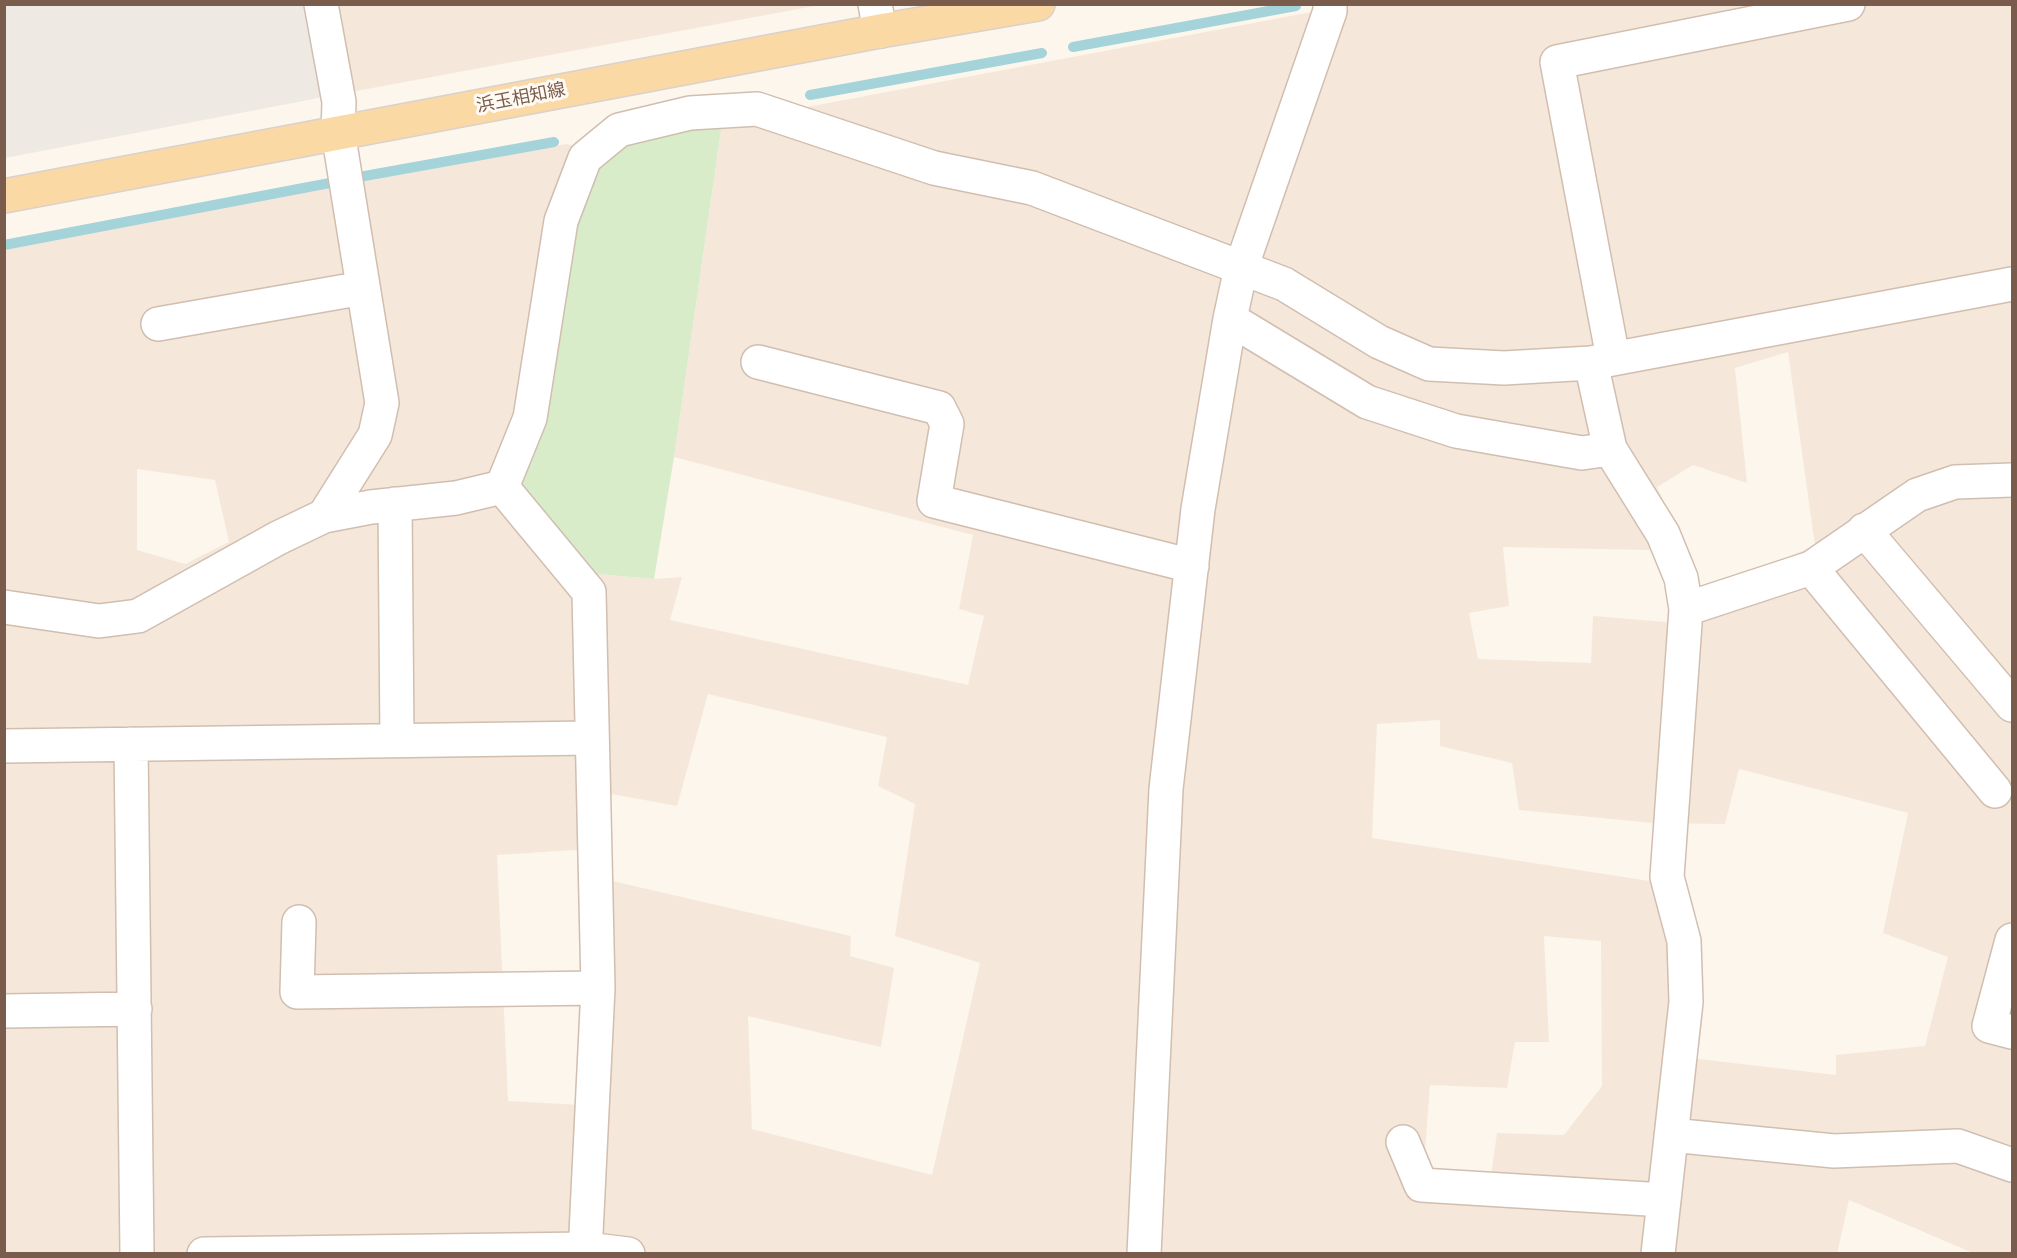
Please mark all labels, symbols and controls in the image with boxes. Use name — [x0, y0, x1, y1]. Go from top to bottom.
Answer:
street label: 浜玉相知線 — [475, 79, 567, 117]

